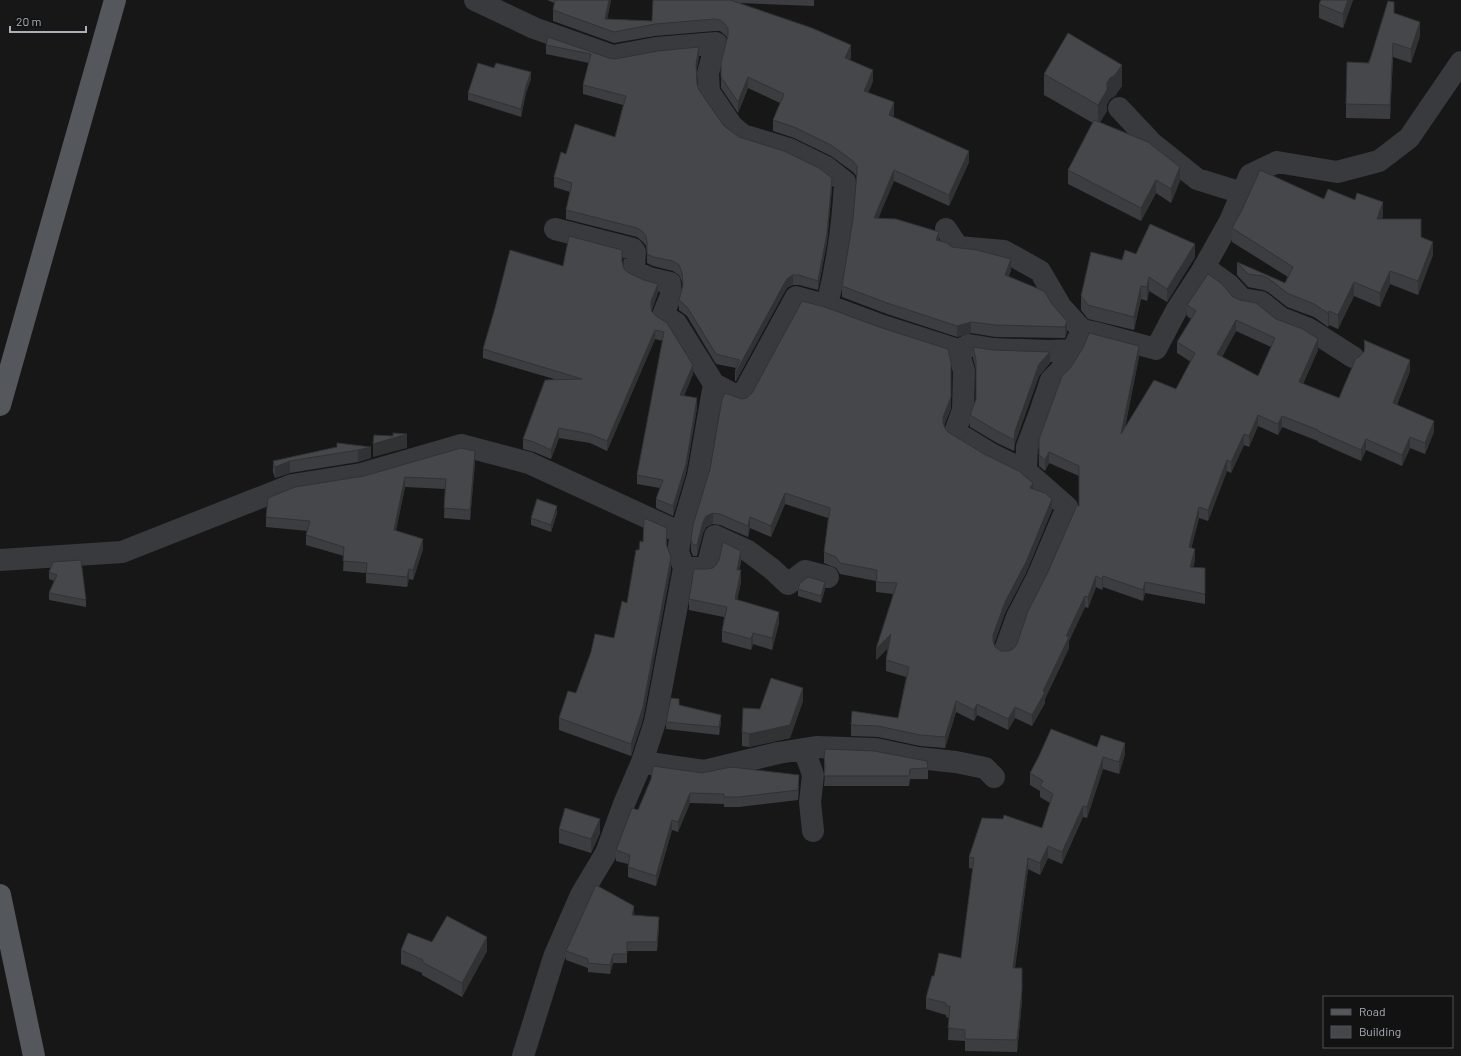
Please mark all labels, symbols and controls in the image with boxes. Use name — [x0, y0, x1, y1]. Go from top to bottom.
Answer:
scale bar — [10, 8, 86, 34]
text: 20 m — [16, 14, 42, 28]
legend — [1323, 996, 1453, 1048]
text: Road — [1359, 1004, 1386, 1018]
text: Building — [1359, 1024, 1401, 1038]

